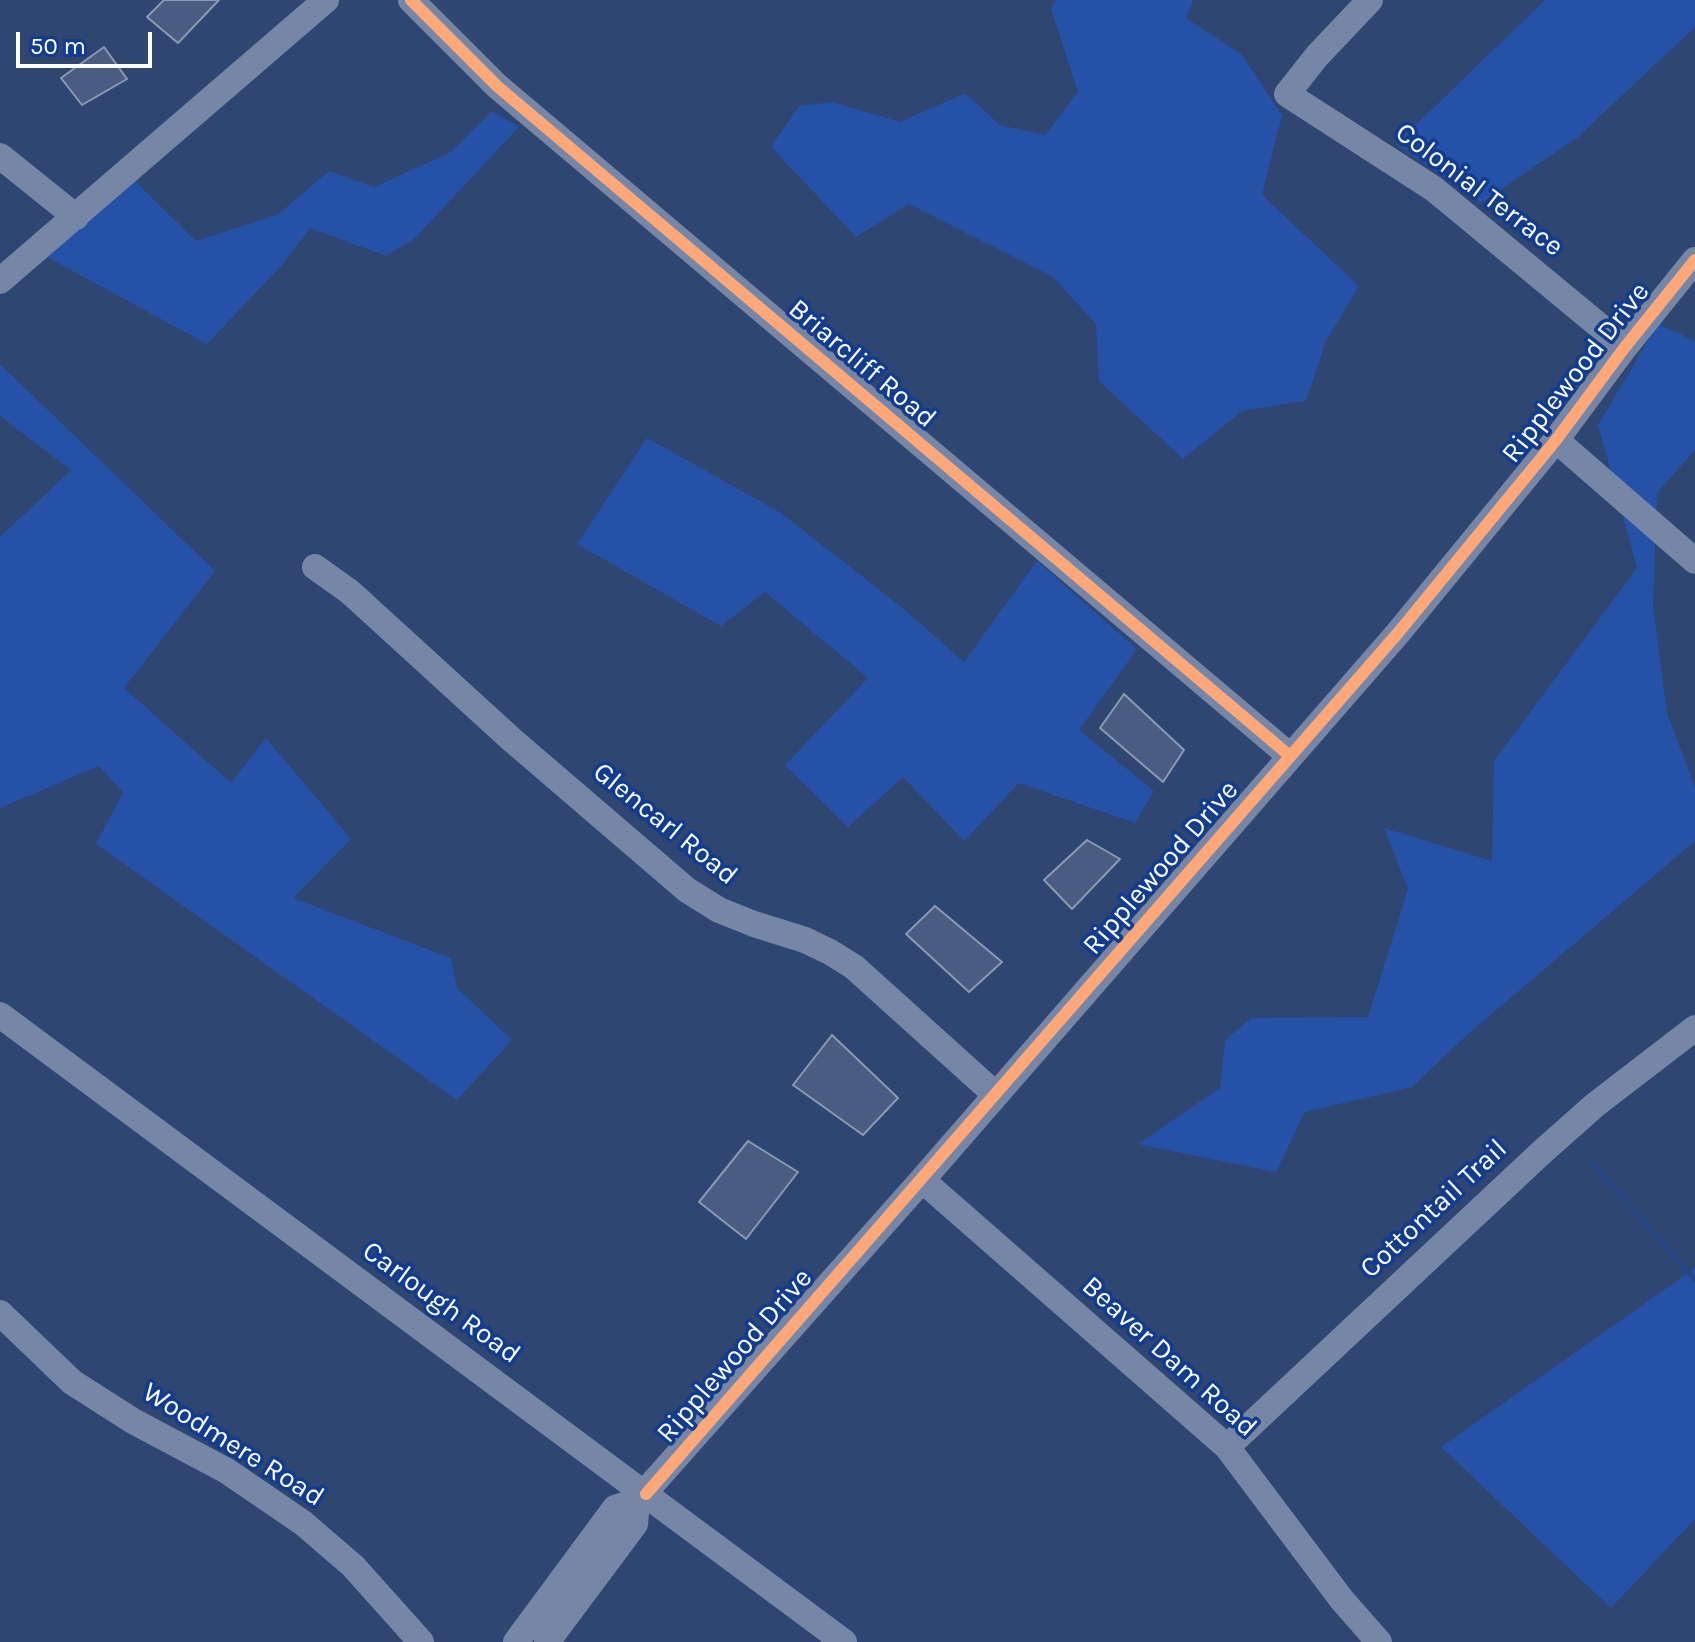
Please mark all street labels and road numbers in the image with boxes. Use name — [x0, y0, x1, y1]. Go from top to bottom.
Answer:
street label: Colonial Terrace — [1388, 116, 1570, 264]
street label: Ripplewood Drive — [1495, 276, 1657, 470]
street label: Briarcliff Road — [781, 293, 943, 435]
street label: Glencarl Road — [586, 756, 744, 892]
street label: Ripplewood Drive — [1076, 774, 1246, 962]
street label: Cottontail Trail — [1354, 1133, 1514, 1285]
street label: Carlough Road — [356, 1235, 526, 1371]
street label: Ripplewood Drive — [650, 1262, 820, 1450]
street label: Beaver Dam Road — [1075, 1270, 1263, 1444]
street label: Woodmere Road — [136, 1376, 330, 1514]

